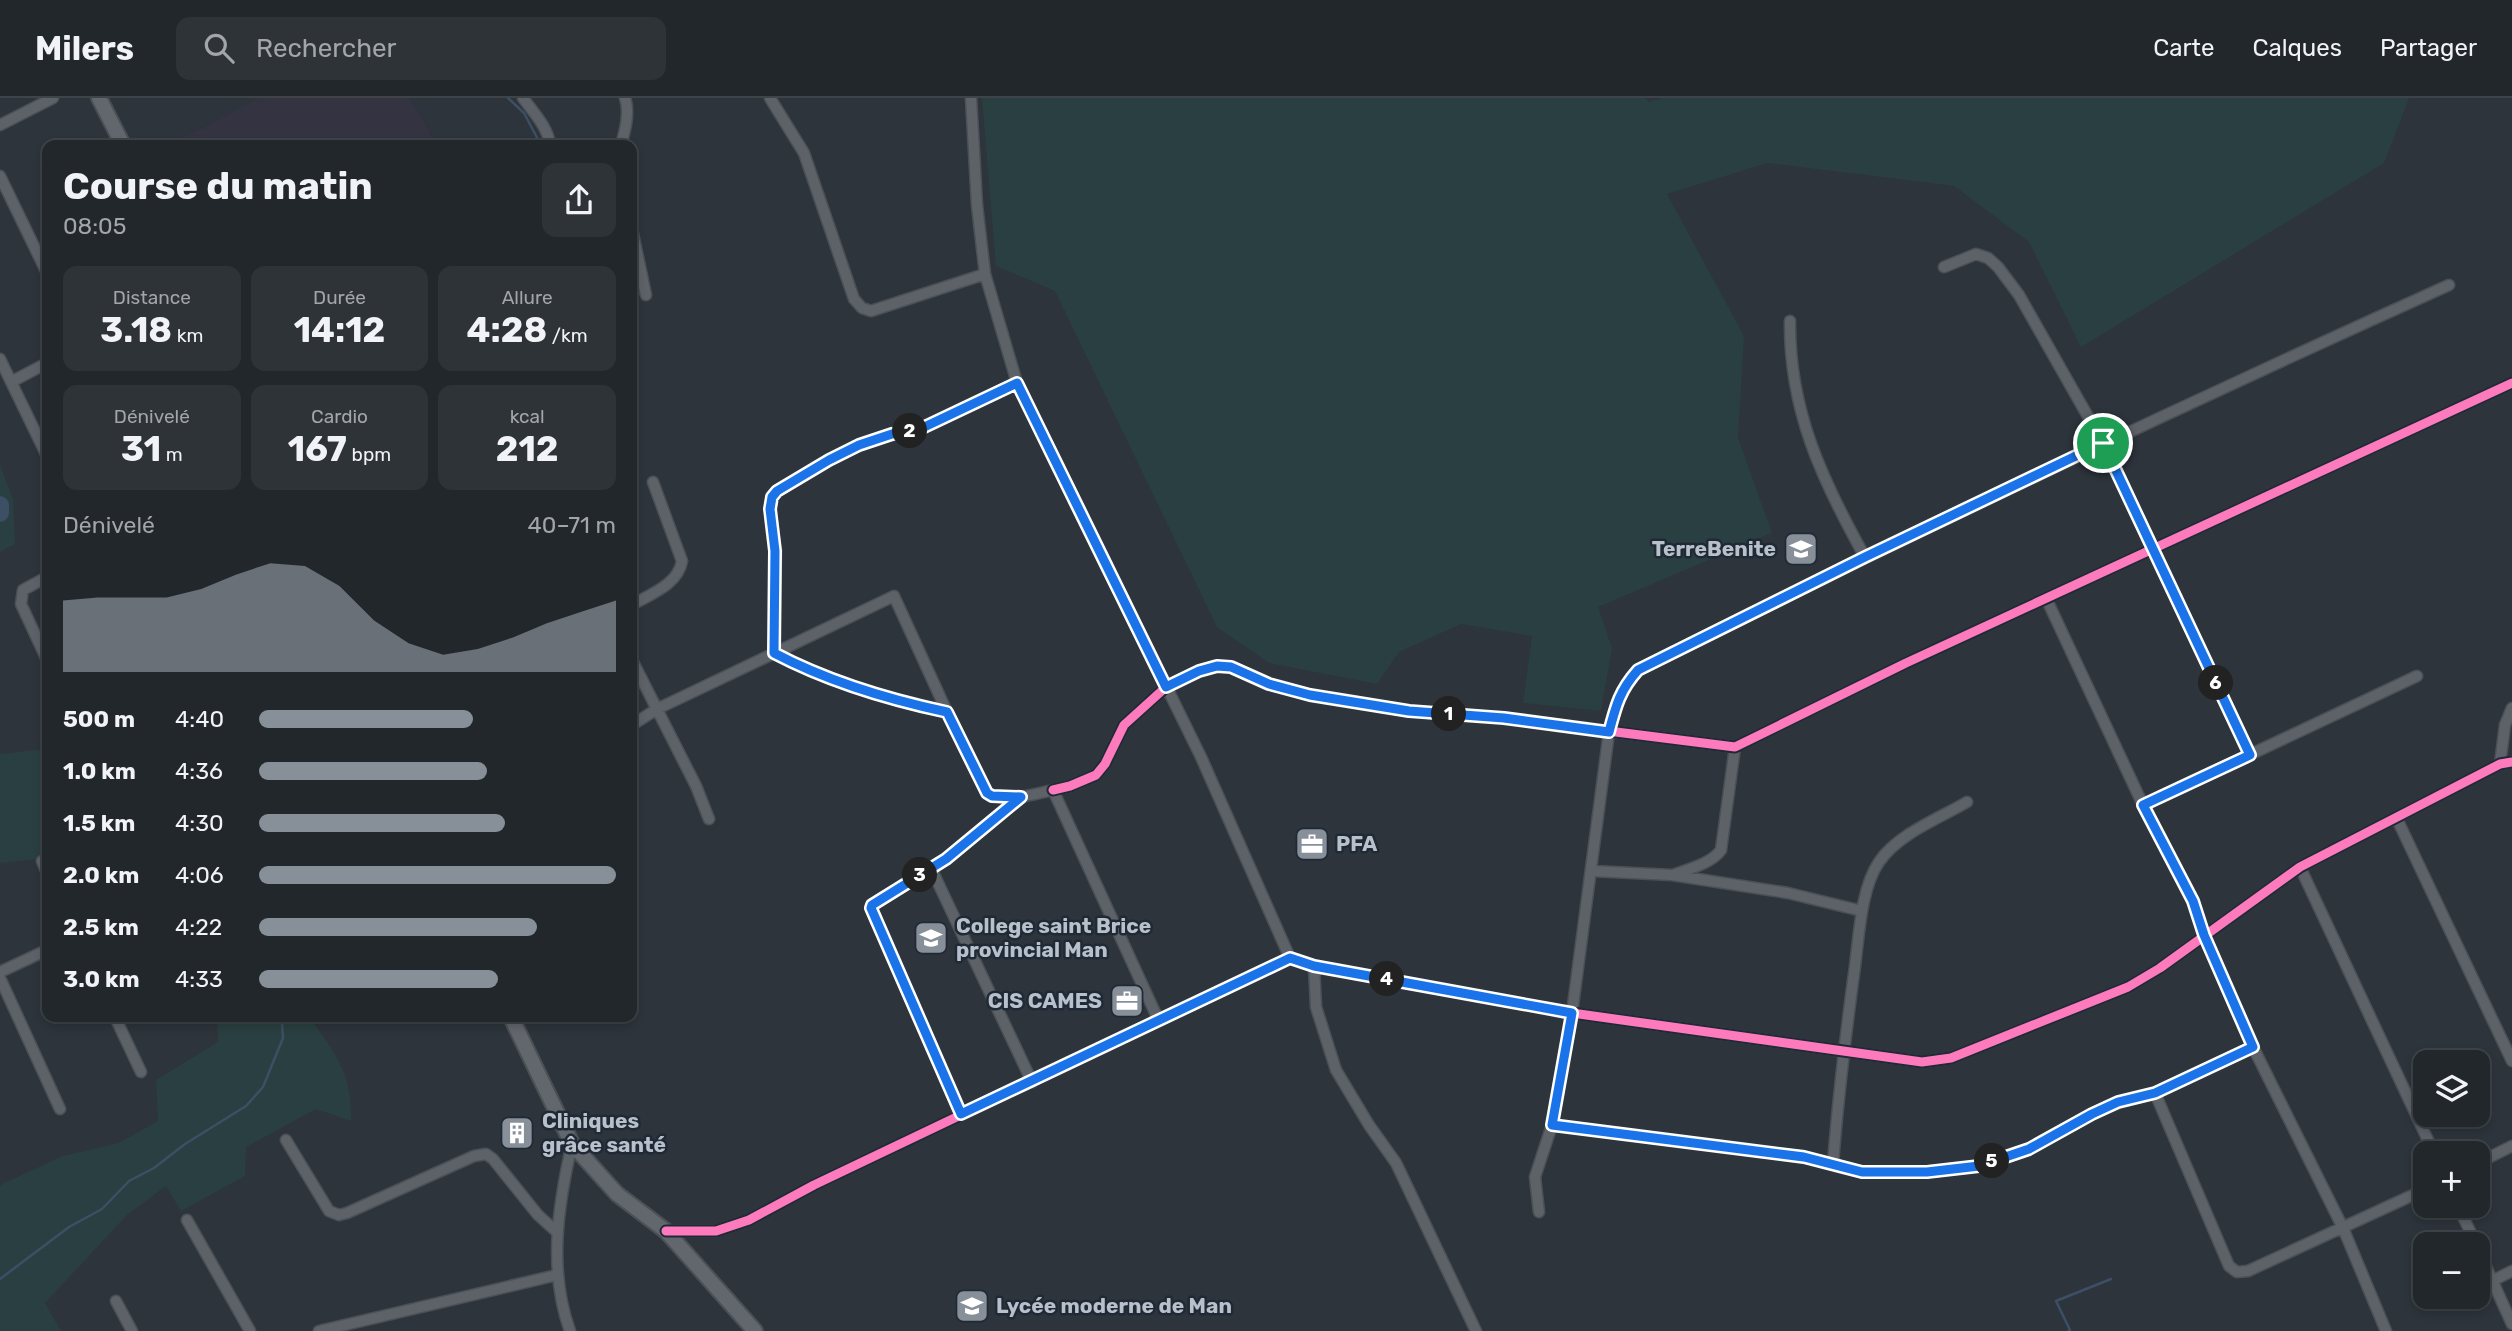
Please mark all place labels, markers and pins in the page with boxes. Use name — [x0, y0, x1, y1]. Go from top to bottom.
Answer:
pin — [2073, 413, 2133, 473]
pin: 2 — [892, 414, 928, 448]
school or university icon: TerreBenite — [1782, 530, 1820, 568]
place label: TerreBenite — [1652, 536, 1776, 561]
pin: 6 — [2198, 666, 2234, 700]
pin: 1 — [1432, 696, 1466, 732]
office icon: PFA — [1293, 825, 1331, 863]
place label: PFA — [1336, 831, 1377, 856]
pin: 3 — [902, 858, 937, 892]
place label: College saint Brice provincial Man — [956, 913, 1151, 962]
school or university icon: College saint Brice provincial Man — [912, 919, 950, 957]
pin: 4 — [1370, 962, 1404, 996]
office icon: CIS CAMES — [1108, 982, 1146, 1020]
place label: CIS CAMES — [988, 988, 1102, 1013]
place label: Cliniques grâce santé — [542, 1108, 666, 1157]
building icon: Cliniques grâce santé — [498, 1114, 536, 1152]
pin: 5 — [1974, 1144, 2010, 1178]
school or university icon: Lycée moderne de Man — [953, 1287, 991, 1325]
place label: Lycée moderne de Man — [996, 1293, 1232, 1318]

